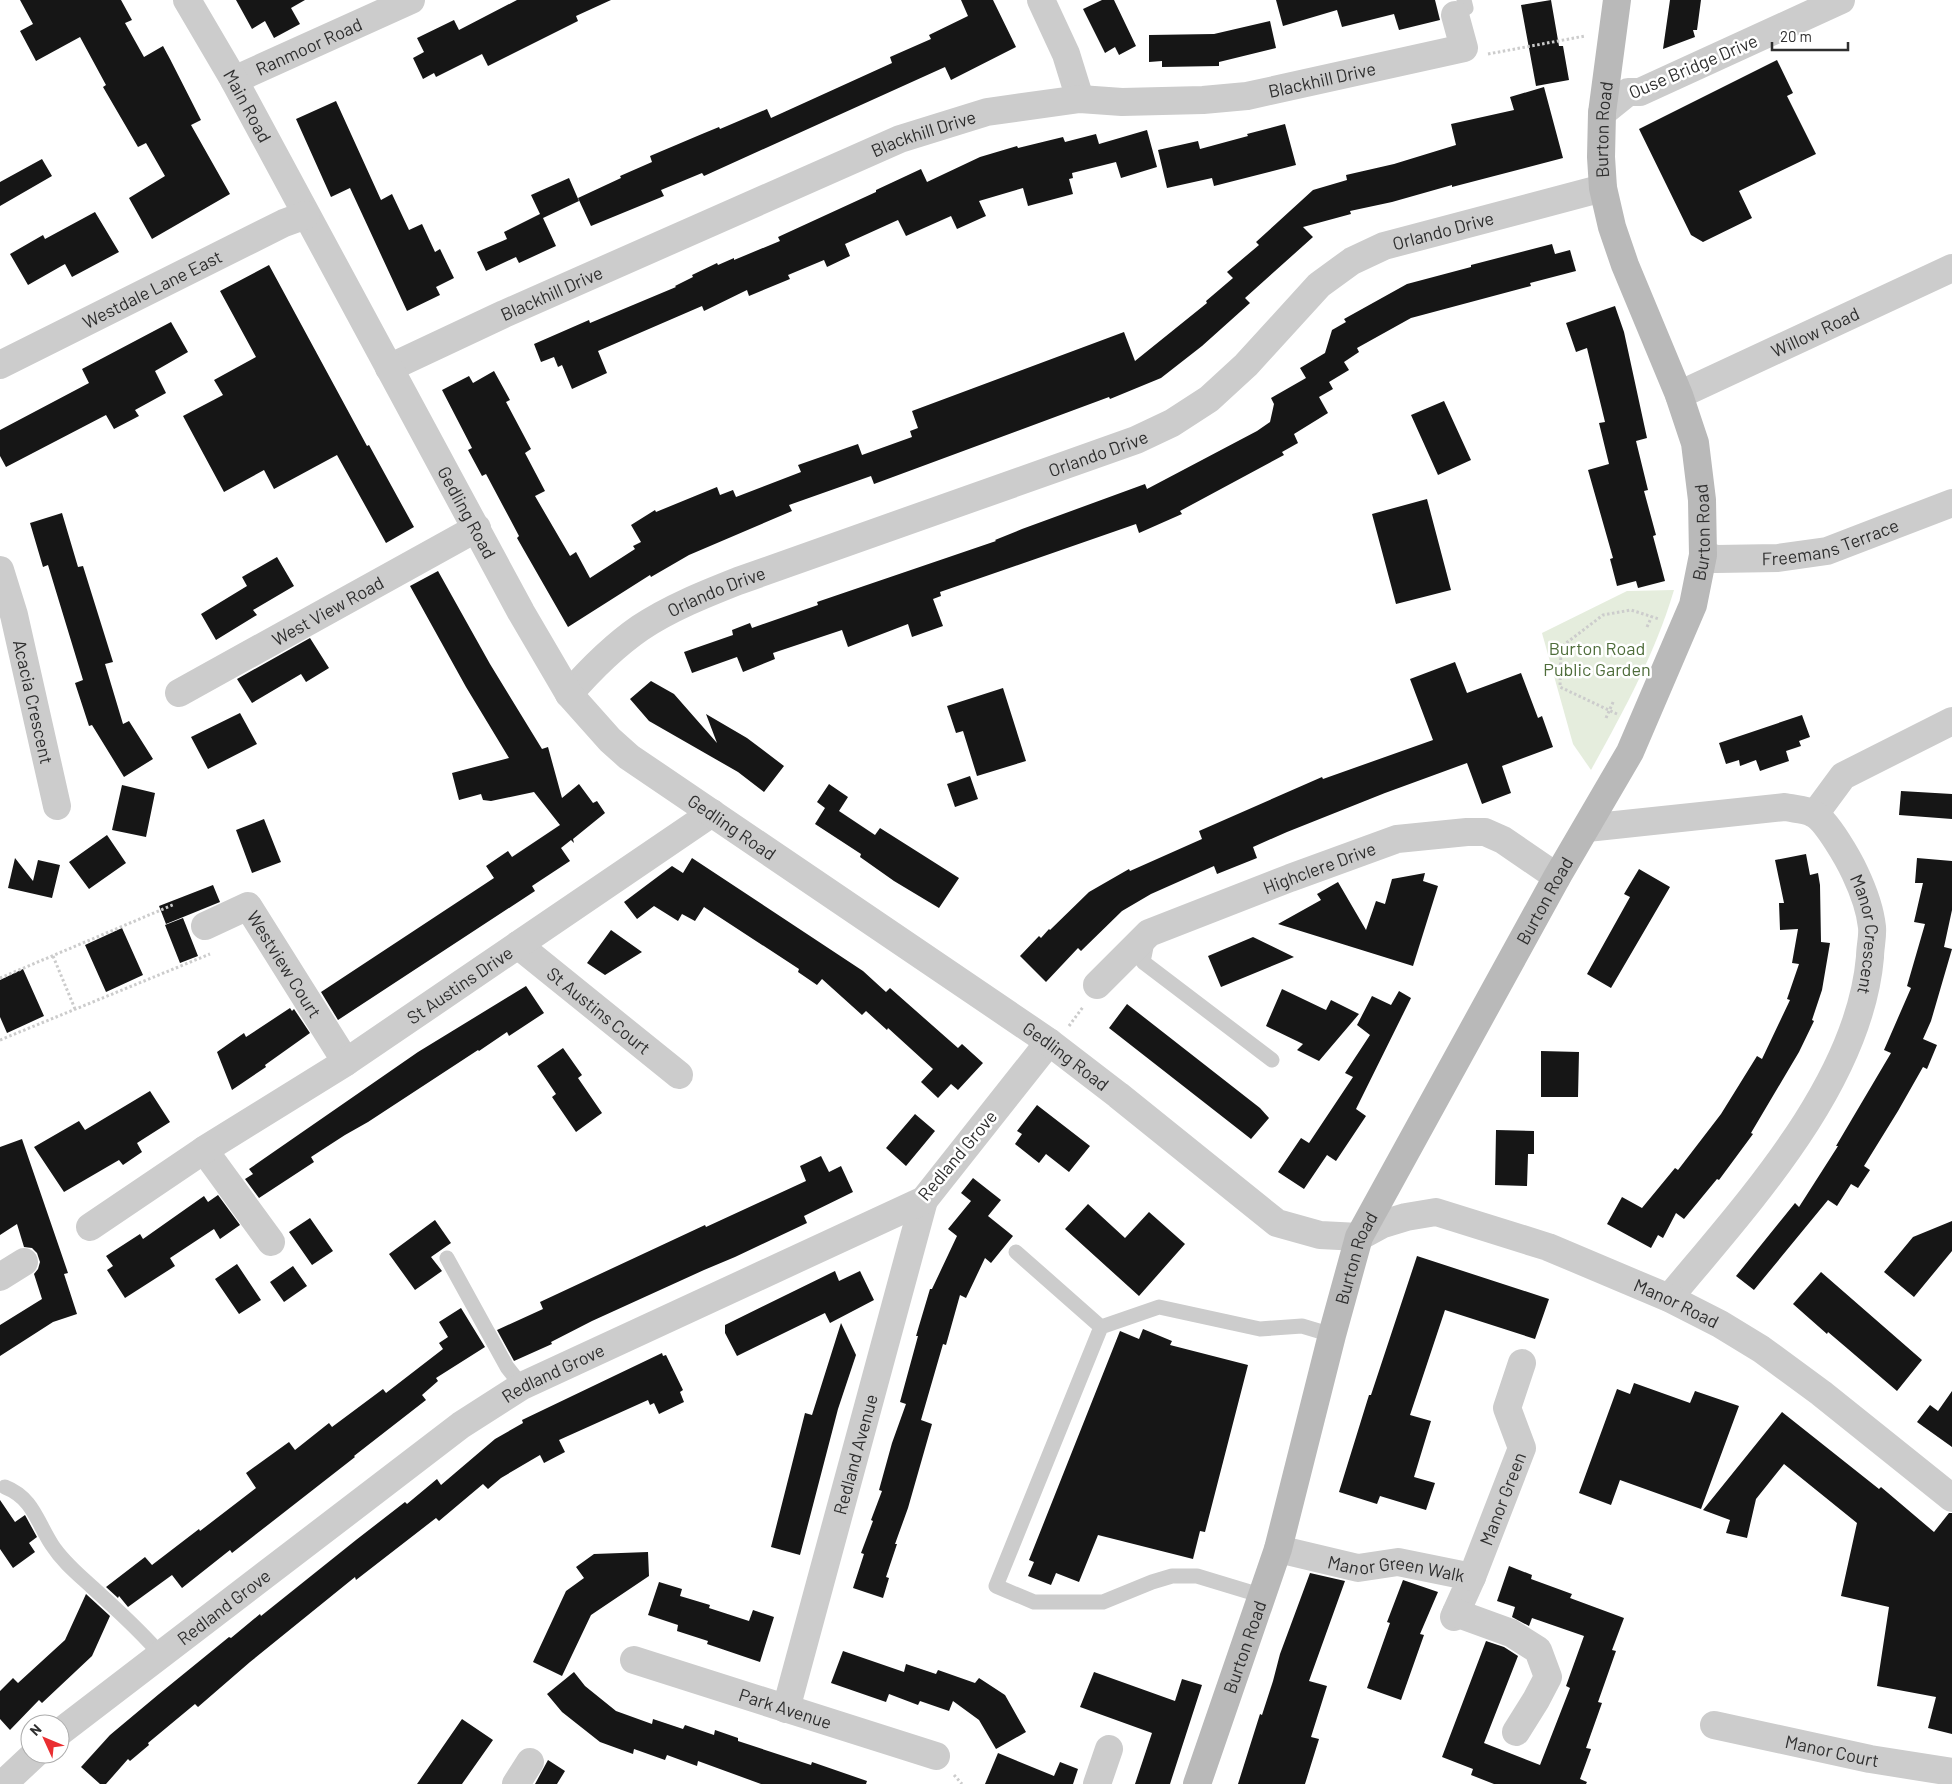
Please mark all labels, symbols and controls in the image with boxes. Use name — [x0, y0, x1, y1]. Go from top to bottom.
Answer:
street label: Ranmoor Road — [252, 13, 365, 80]
scale bar — [1772, 20, 1848, 52]
text: 20 m — [1780, 27, 1812, 45]
street label: Ouse Bridge Drive — [1625, 29, 1761, 103]
street label: Blackhill Drive — [1266, 57, 1378, 102]
street label: Main Road — [219, 65, 276, 146]
street label: Burton Road — [1590, 80, 1617, 179]
street label: Blackhill Drive — [867, 105, 978, 161]
street label: Orlando Drive — [1390, 206, 1496, 254]
street label: Westdale Lane East — [79, 245, 226, 333]
street label: Blackhill Drive — [497, 261, 606, 325]
street label: Willow Road — [1768, 302, 1863, 362]
street label: Orlando Drive — [1045, 425, 1151, 481]
street label: Gedling Road — [433, 462, 501, 562]
street label: Burton Road — [1687, 483, 1714, 582]
street label: Freemans Terrace — [1761, 514, 1902, 569]
street label: Orlando Drive — [663, 561, 768, 621]
street label: West View Road — [268, 571, 387, 650]
street label: Acacia Crescent — [9, 637, 58, 766]
park label: Burton Road Public Garden — [1543, 637, 1651, 680]
street label: Gedling Road — [684, 789, 780, 865]
street label: Highclere Drive — [1260, 837, 1379, 898]
street label: Burton Road — [1511, 853, 1577, 948]
street label: Manor Crescent — [1846, 871, 1883, 997]
street label: Westview Court — [243, 906, 326, 1022]
street label: St Austins Drive — [402, 941, 517, 1028]
street label: St Austins Court — [543, 962, 655, 1059]
street label: Gedling Road — [1019, 1017, 1114, 1095]
street label: Redland Grove — [913, 1105, 1001, 1205]
street label: Burton Road — [1330, 1208, 1382, 1307]
street label: Manor Road — [1631, 1274, 1723, 1333]
street label: Redland Grove — [497, 1338, 608, 1407]
street label: Redland Avenue — [828, 1391, 882, 1517]
street label: Manor Green — [1474, 1449, 1530, 1548]
street label: Manor Green Walk — [1326, 1550, 1467, 1586]
street label: Redland Grove — [173, 1564, 275, 1649]
street label: Burton Road — [1218, 1598, 1270, 1696]
street label: Park Avenue — [736, 1683, 835, 1733]
north arrow — [20, 1714, 70, 1764]
text: N — [26, 1720, 45, 1739]
street label: Manor Court — [1783, 1730, 1881, 1771]

